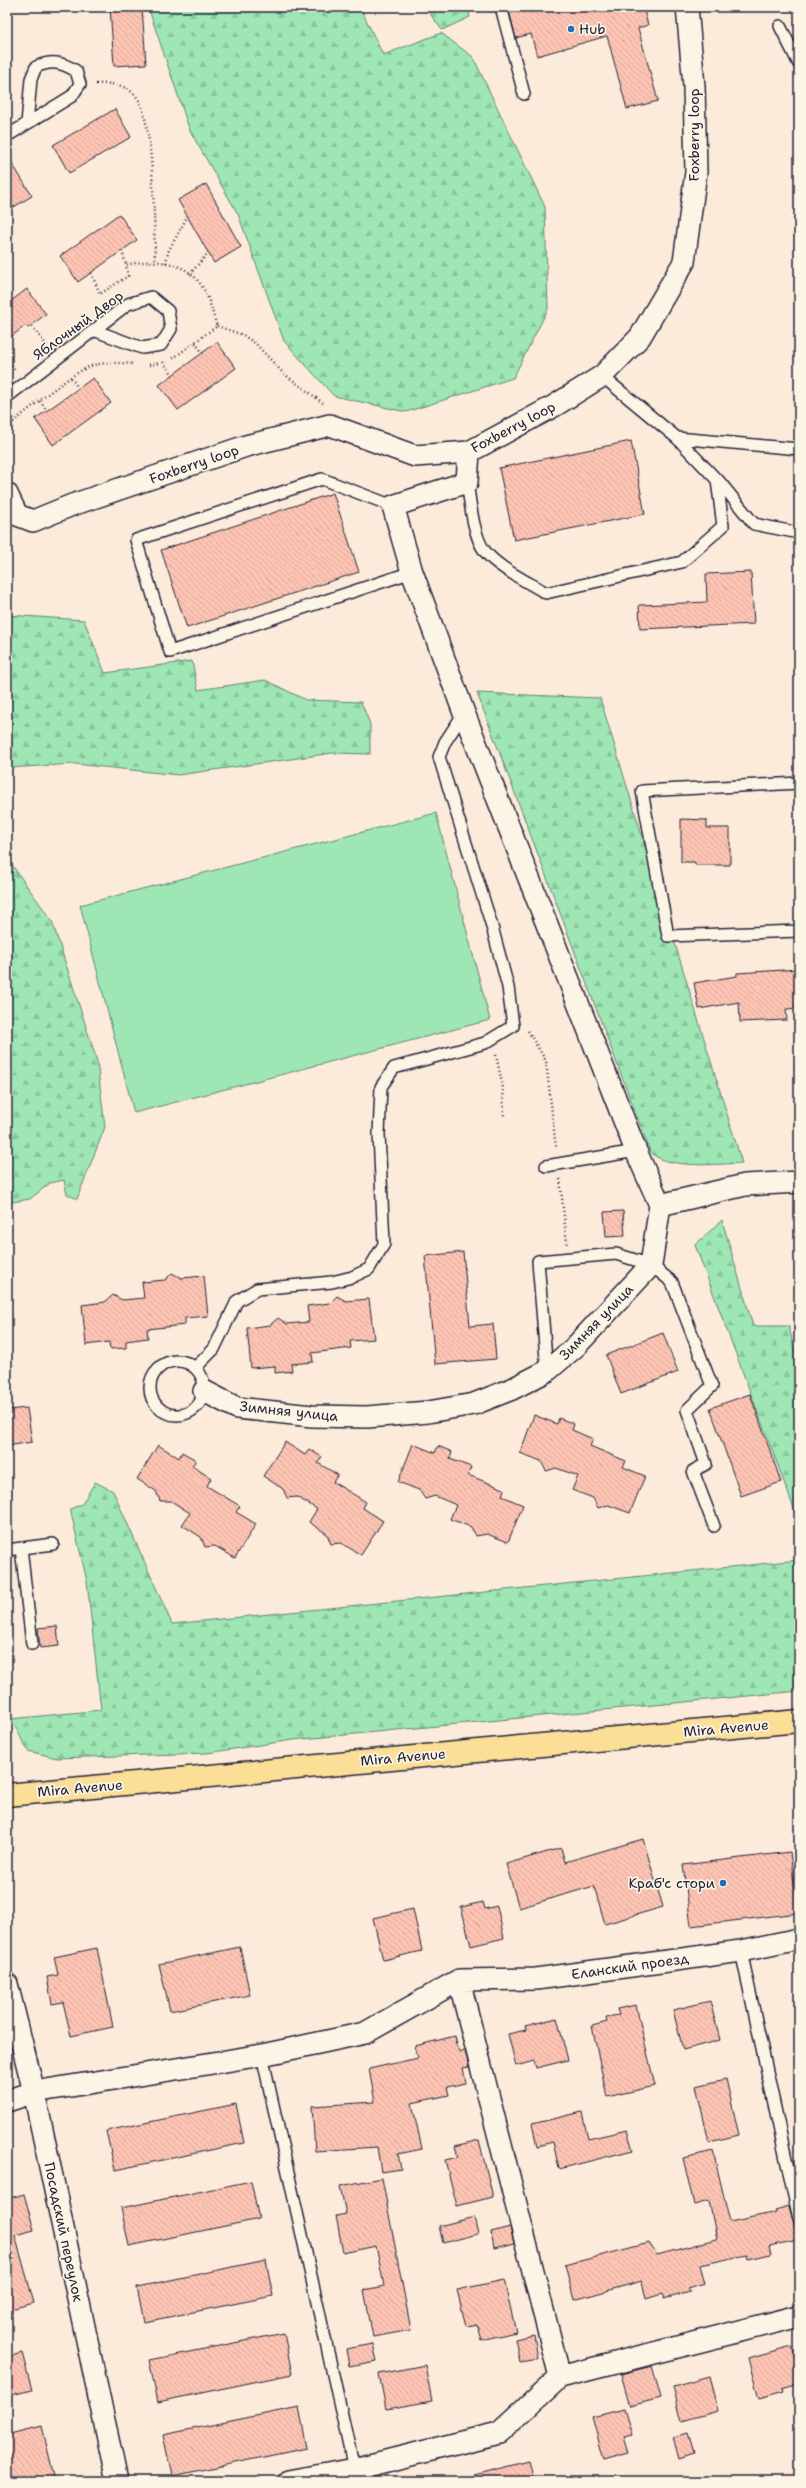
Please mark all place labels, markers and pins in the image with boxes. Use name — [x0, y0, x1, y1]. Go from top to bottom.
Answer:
place label: Hub — [579, 20, 606, 38]
marker: Hub — [566, 24, 576, 34]
place label: Краб'с стори — [628, 1874, 715, 1892]
marker: Краб'с стори — [718, 1878, 728, 1888]

